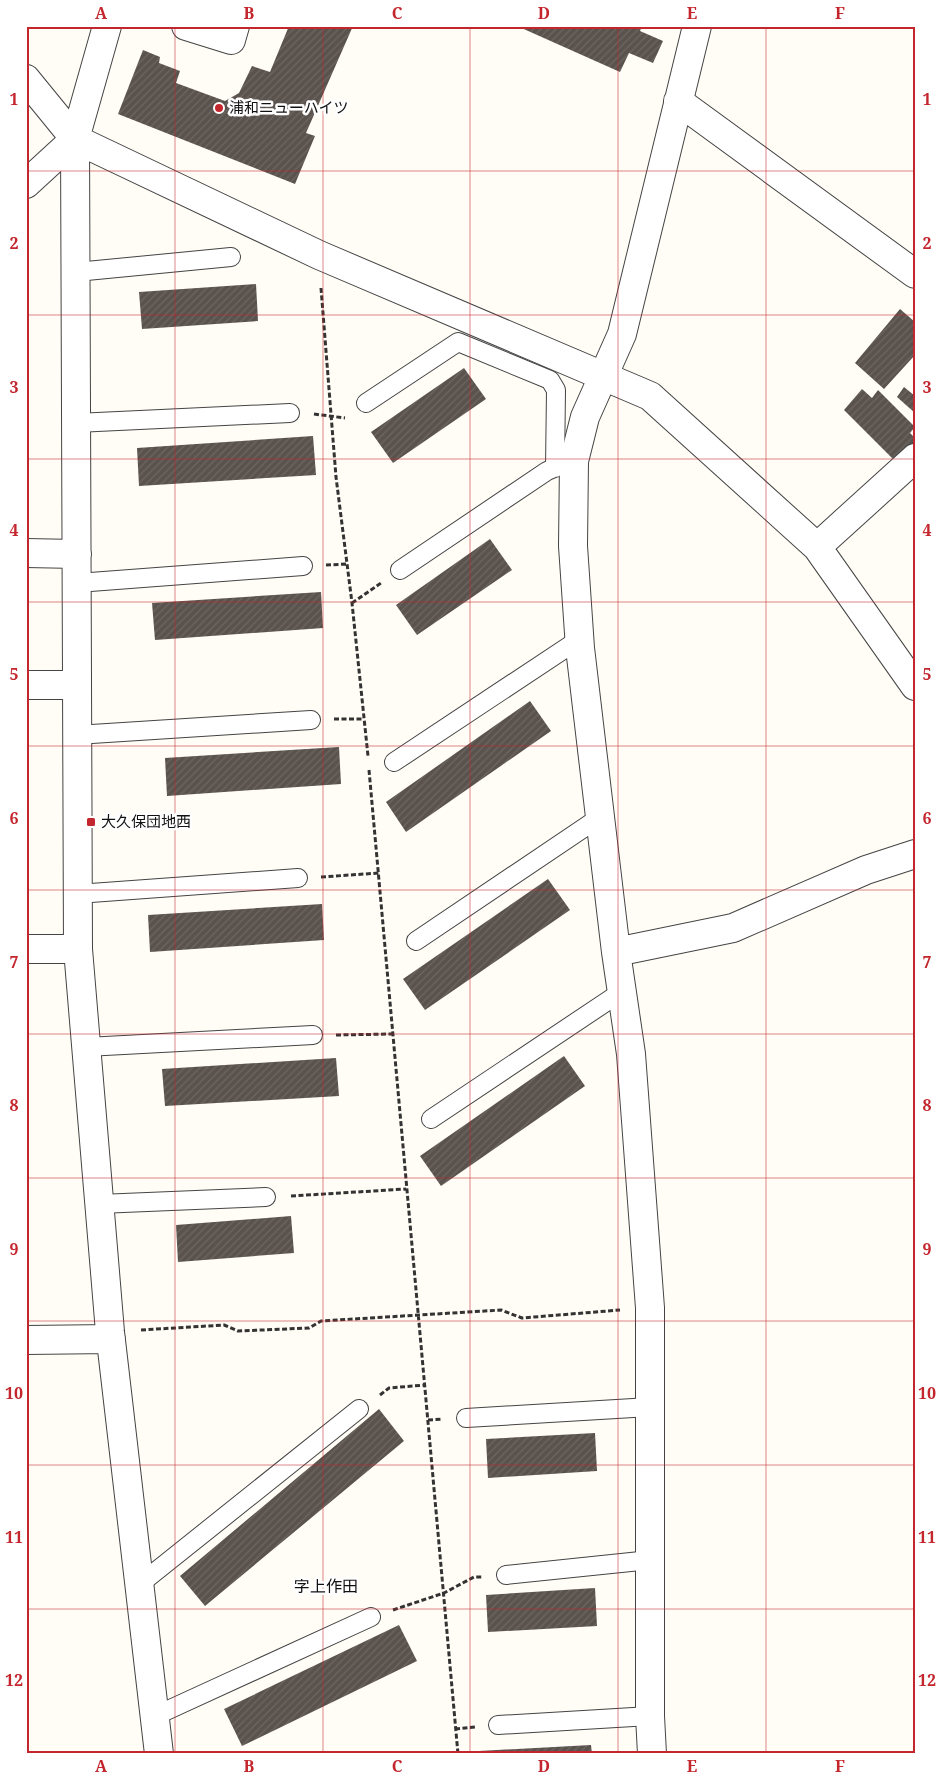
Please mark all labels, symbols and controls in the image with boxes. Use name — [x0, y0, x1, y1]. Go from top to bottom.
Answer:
text: A — [95, 2, 108, 24]
text: B — [244, 2, 255, 24]
text: C — [392, 2, 403, 24]
text: D — [538, 2, 550, 24]
text: E — [687, 2, 697, 24]
text: F — [835, 2, 845, 24]
text: 1 — [9, 88, 19, 110]
text: 1 — [922, 88, 932, 110]
place label: 浦和ニューハイツ — [229, 97, 348, 117]
marker: 浦和ニューハイツ — [213, 102, 225, 114]
text: 2 — [9, 232, 19, 254]
text: 2 — [922, 232, 932, 254]
text: 3 — [9, 376, 19, 398]
text: 3 — [922, 376, 932, 398]
text: 4 — [9, 519, 19, 541]
text: 4 — [922, 519, 932, 541]
text: 5 — [9, 663, 19, 685]
text: 5 — [922, 663, 932, 685]
text: 6 — [9, 807, 19, 829]
text: 6 — [922, 807, 932, 829]
place label: 大久保団地西 — [101, 811, 191, 831]
marker: 大久保団地西 — [85, 816, 97, 828]
text: 7 — [9, 951, 19, 973]
text: 7 — [922, 951, 932, 973]
text: 8 — [9, 1094, 19, 1116]
text: 8 — [922, 1094, 932, 1116]
text: 9 — [9, 1238, 19, 1260]
text: 9 — [922, 1238, 932, 1260]
text: 10 — [5, 1382, 23, 1404]
text: 10 — [918, 1382, 936, 1404]
text: 11 — [5, 1526, 23, 1548]
text: 11 — [918, 1526, 936, 1548]
district label: 字上作田 — [294, 1575, 358, 1597]
text: 12 — [5, 1669, 23, 1691]
text: 12 — [918, 1669, 936, 1691]
text: A — [95, 1755, 108, 1777]
text: B — [244, 1755, 255, 1777]
text: C — [392, 1755, 403, 1777]
text: D — [538, 1755, 550, 1777]
text: E — [687, 1755, 697, 1777]
text: F — [835, 1755, 845, 1777]

